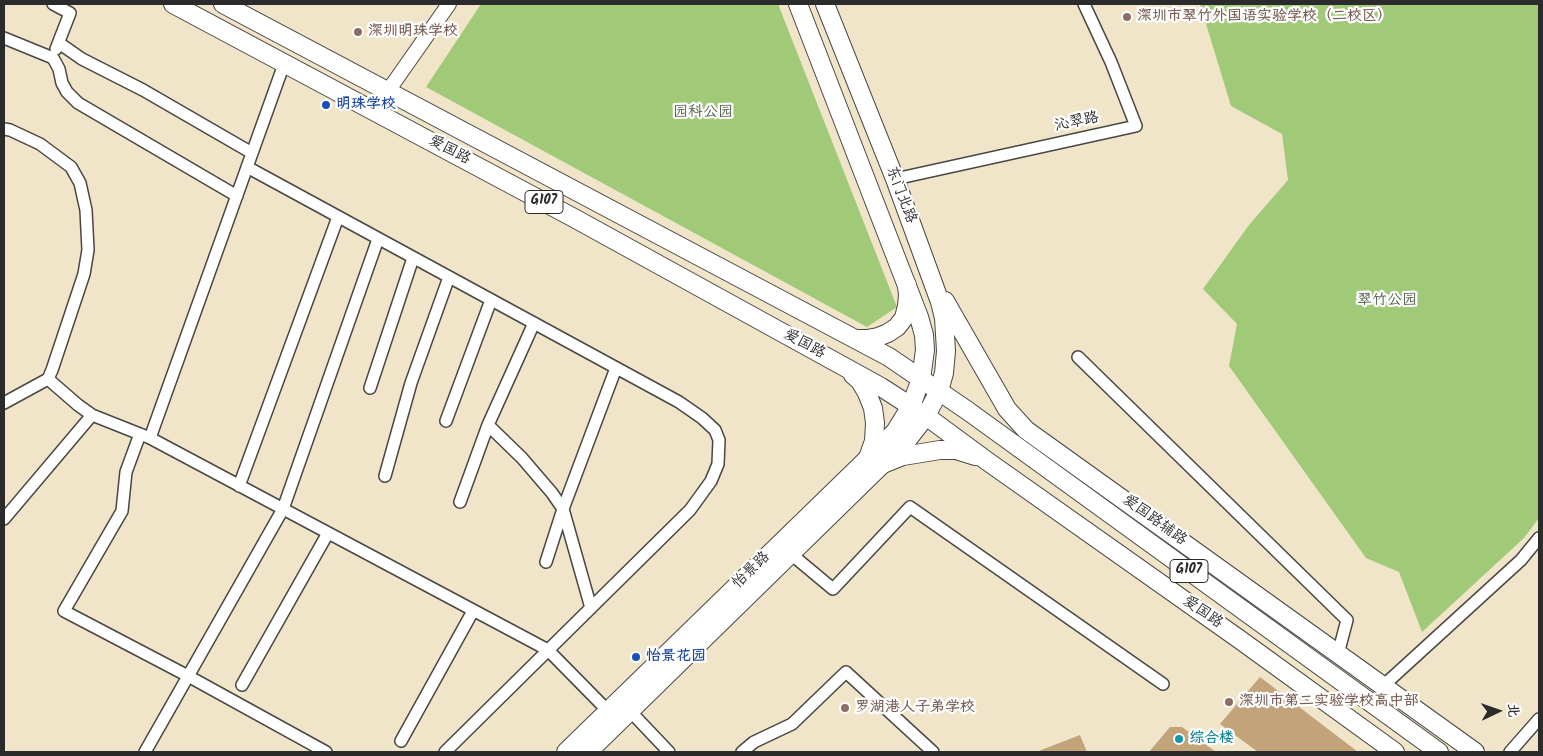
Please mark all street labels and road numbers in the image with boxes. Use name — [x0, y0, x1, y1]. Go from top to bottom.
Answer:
street label: 沁翠路 — [1053, 110, 1101, 136]
street label: 爱国路 — [425, 132, 473, 170]
street label: 东门北路 — [881, 164, 919, 226]
road number: G107 — [525, 190, 563, 213]
street label: 爱国路 — [780, 326, 828, 364]
street label: 爱国路辅路 — [1118, 492, 1190, 550]
street label: 怡景路 — [730, 549, 774, 593]
road number: G107 — [1170, 560, 1208, 582]
street label: 爱国路 — [1178, 593, 1226, 633]

